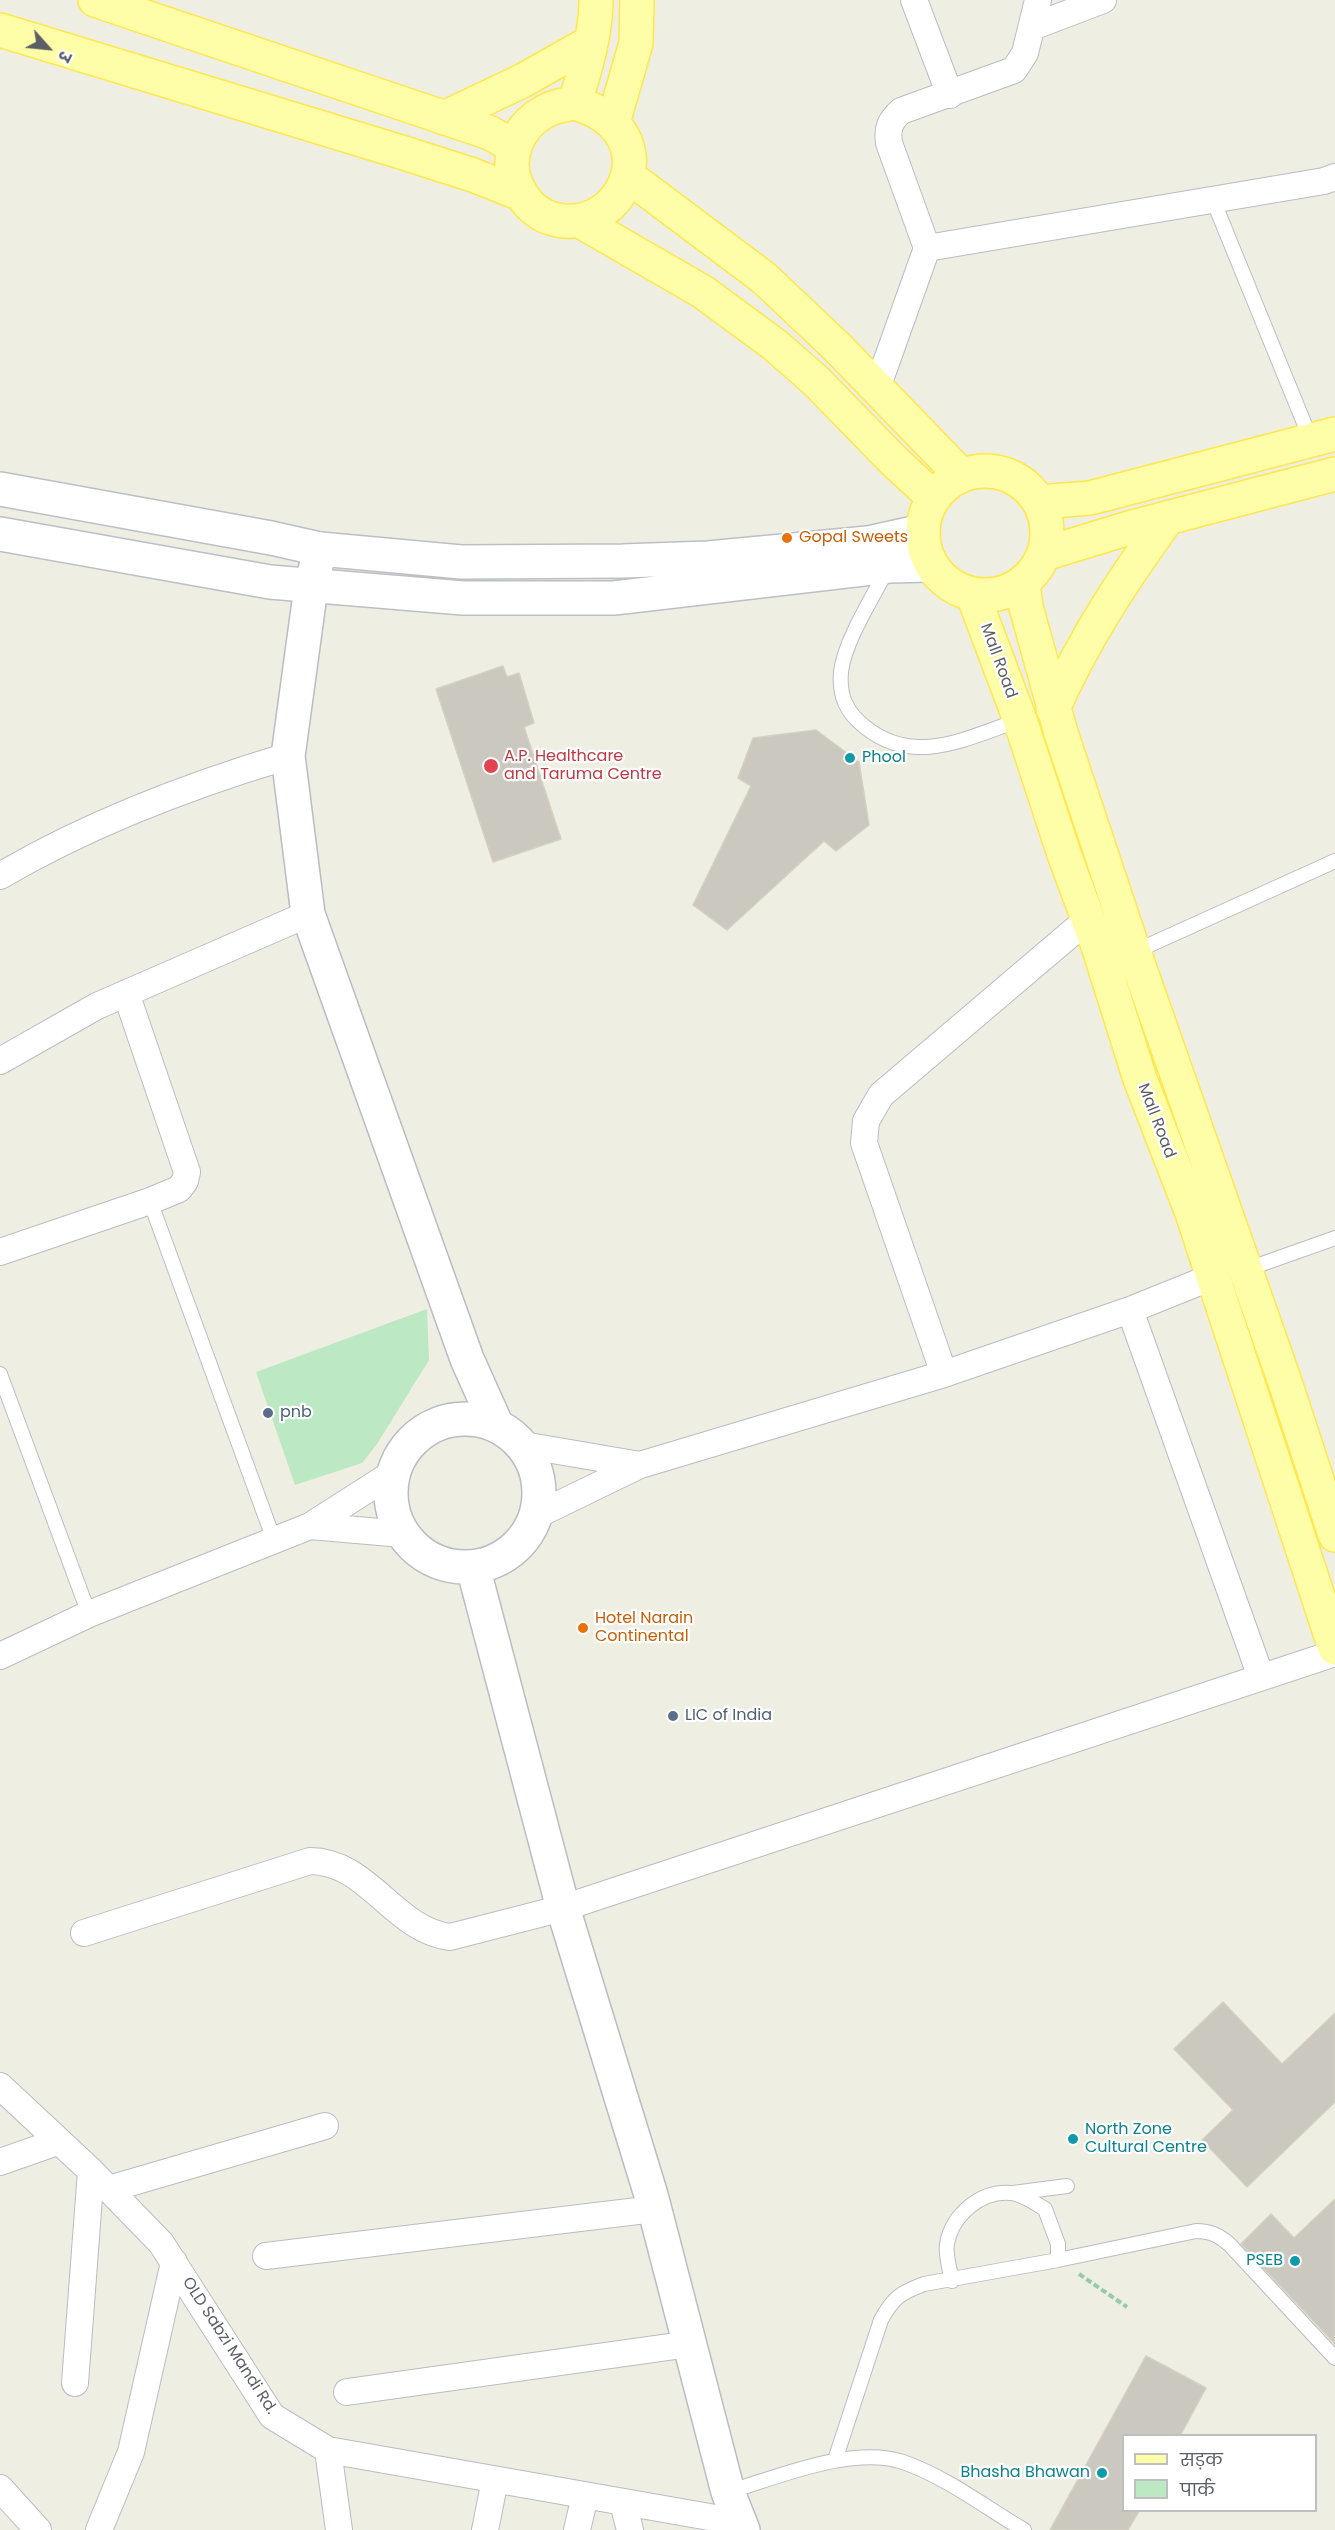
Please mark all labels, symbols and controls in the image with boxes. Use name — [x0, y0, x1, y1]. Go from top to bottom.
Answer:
north arrow — [18, 18, 78, 78]
text: उ — [52, 47, 77, 66]
place label: Gopal Sweets — [799, 528, 908, 548]
marker: Gopal Sweets — [780, 531, 794, 545]
street label: Mall Road — [976, 621, 1020, 701]
place label: A.P. Healthcare and Taruma Centre — [504, 747, 662, 785]
place label: Phool — [862, 748, 906, 768]
marker: Phool — [843, 751, 857, 765]
marker: A.P. Healthcare and Taruma Centre — [482, 757, 500, 775]
street label: Mall Road — [1133, 1081, 1179, 1161]
place label: pnb — [280, 1403, 312, 1423]
marker: pnb — [261, 1406, 275, 1420]
place label: Hotel Narain Continental — [595, 1609, 693, 1647]
marker: Hotel Narain Continental — [576, 1621, 590, 1635]
place label: LIC of India — [685, 1706, 772, 1726]
marker: LIC of India — [666, 1709, 680, 1723]
place label: North Zone Cultural Centre — [1085, 2120, 1207, 2158]
marker: North Zone Cultural Centre — [1066, 2132, 1080, 2146]
place label: PSEB — [1246, 2251, 1283, 2271]
marker: PSEB — [1288, 2254, 1302, 2268]
street label: OLD Sabzi Mandi Rd. — [178, 2274, 280, 2418]
legend — [1122, 2434, 1317, 2512]
text: सड़क — [1180, 2447, 1223, 2472]
place label: Bhasha Bhawan — [960, 2463, 1090, 2483]
marker: Bhasha Bhawan — [1095, 2466, 1109, 2480]
text: पार्क — [1180, 2477, 1215, 2502]

